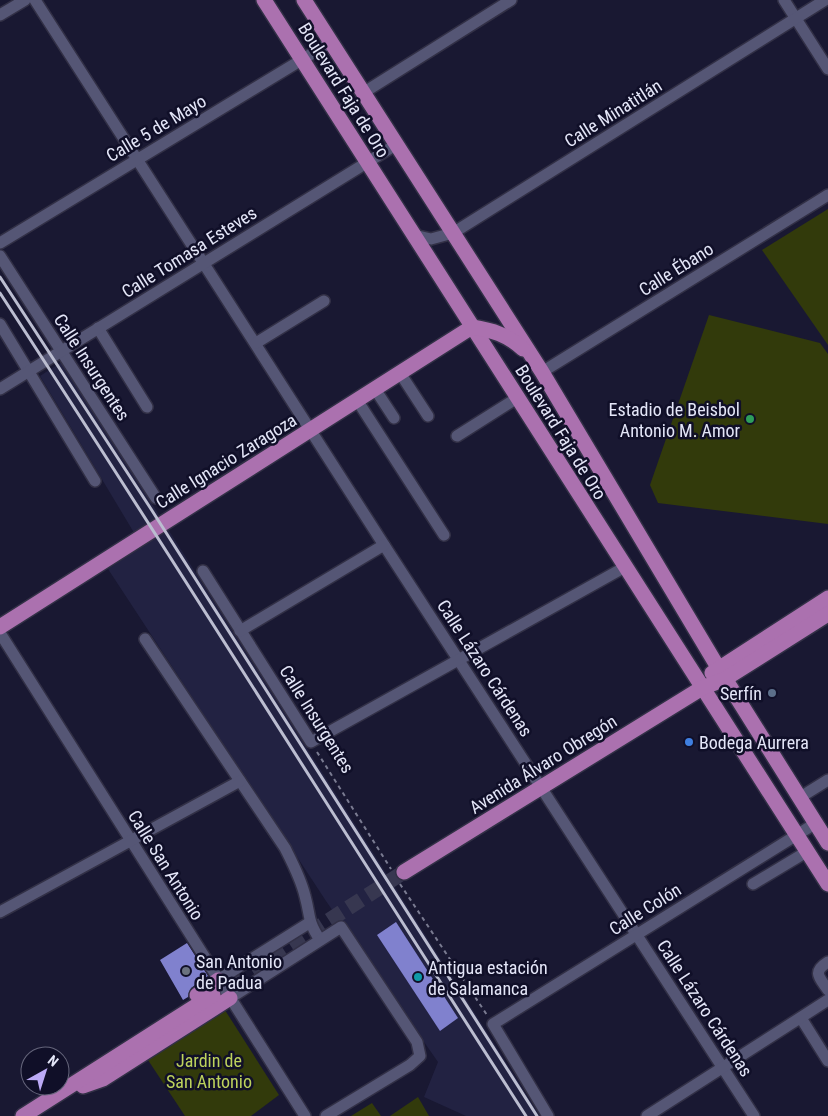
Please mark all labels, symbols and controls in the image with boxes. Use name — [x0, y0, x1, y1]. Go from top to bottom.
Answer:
street label: Boulevard Faja de Oro — [294, 19, 394, 161]
street label: Calle Minatitlán — [560, 75, 666, 151]
street label: Calle 5 de Mayo — [102, 90, 210, 166]
street label: Calle Tomasa Esteves — [118, 202, 260, 302]
street label: Calle Ébano — [635, 238, 717, 300]
street label: Calle Insurgentes — [50, 310, 134, 424]
street label: Boulevard Faja de Oro — [511, 361, 611, 503]
place label: Estadio de Beisbol Antonio M. Amor — [609, 399, 741, 441]
street label: Calle Ignacio Zaragoza — [152, 409, 300, 513]
marker: Estadio de Beisbol Antonio M. Amor — [744, 413, 756, 425]
street label: Calle Lázaro Cárdenas — [433, 596, 537, 740]
street label: Calle Insurgentes — [275, 661, 359, 777]
place label: Serfín — [720, 683, 762, 704]
marker: Serfín — [766, 687, 778, 699]
street label: Avenida Álvaro Obregón — [465, 710, 621, 818]
place label: Bodega Aurrera — [699, 732, 809, 753]
marker: Bodega Aurrera — [683, 736, 695, 748]
street label: Calle San Antonio — [124, 806, 208, 924]
street label: Calle Colón — [605, 879, 685, 939]
street label: Calle Lázaro Cárdenas — [653, 936, 757, 1080]
place label: San Antonio de Padua — [196, 951, 282, 993]
place label: Antigua estación de Salamanca — [428, 957, 548, 999]
marker: San Antonio de Padua — [180, 965, 192, 977]
marker: Antigua estación de Salamanca — [412, 971, 424, 983]
north arrow — [20, 1046, 70, 1096]
park label: Jardin de San Antonio — [166, 1050, 252, 1092]
text: N — [45, 1052, 62, 1070]

